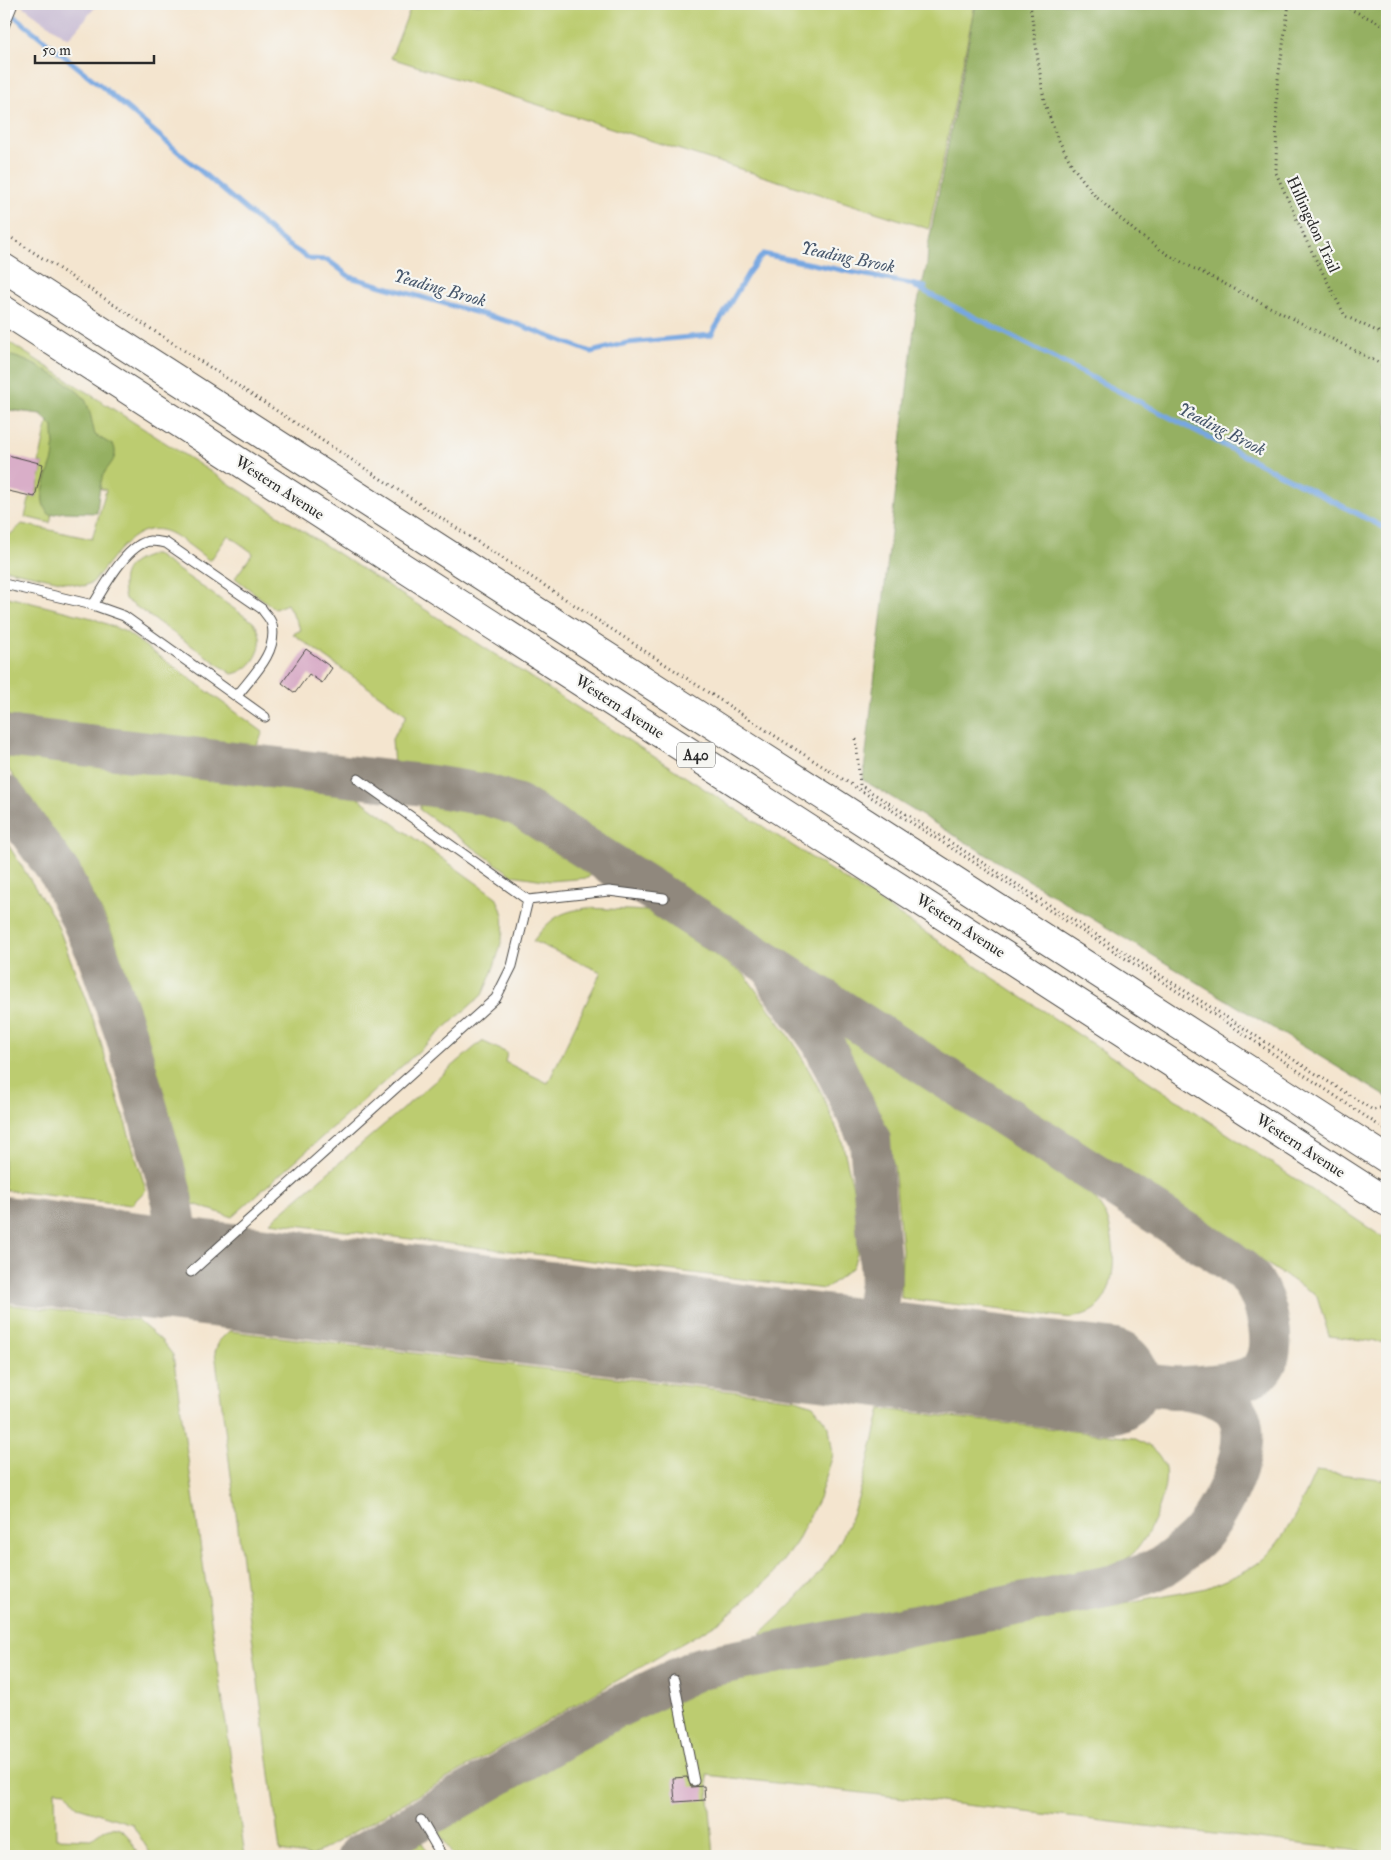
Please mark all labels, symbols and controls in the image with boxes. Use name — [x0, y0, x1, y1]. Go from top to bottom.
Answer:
scale bar — [35, 32, 154, 64]
text: 50 m — [42, 41, 71, 60]
street label: Hillingdon Trail — [1282, 173, 1344, 276]
water label: Yeading Brook — [799, 236, 897, 279]
water label: Yeading Brook — [391, 264, 489, 313]
water label: Yeading Brook — [1174, 398, 1270, 461]
street label: Western Avenue — [230, 451, 328, 524]
street label: Western Avenue — [570, 670, 668, 743]
road number: A40 — [677, 742, 715, 768]
street label: Western Avenue — [911, 889, 1009, 962]
street label: Western Avenue — [1251, 1109, 1349, 1182]

